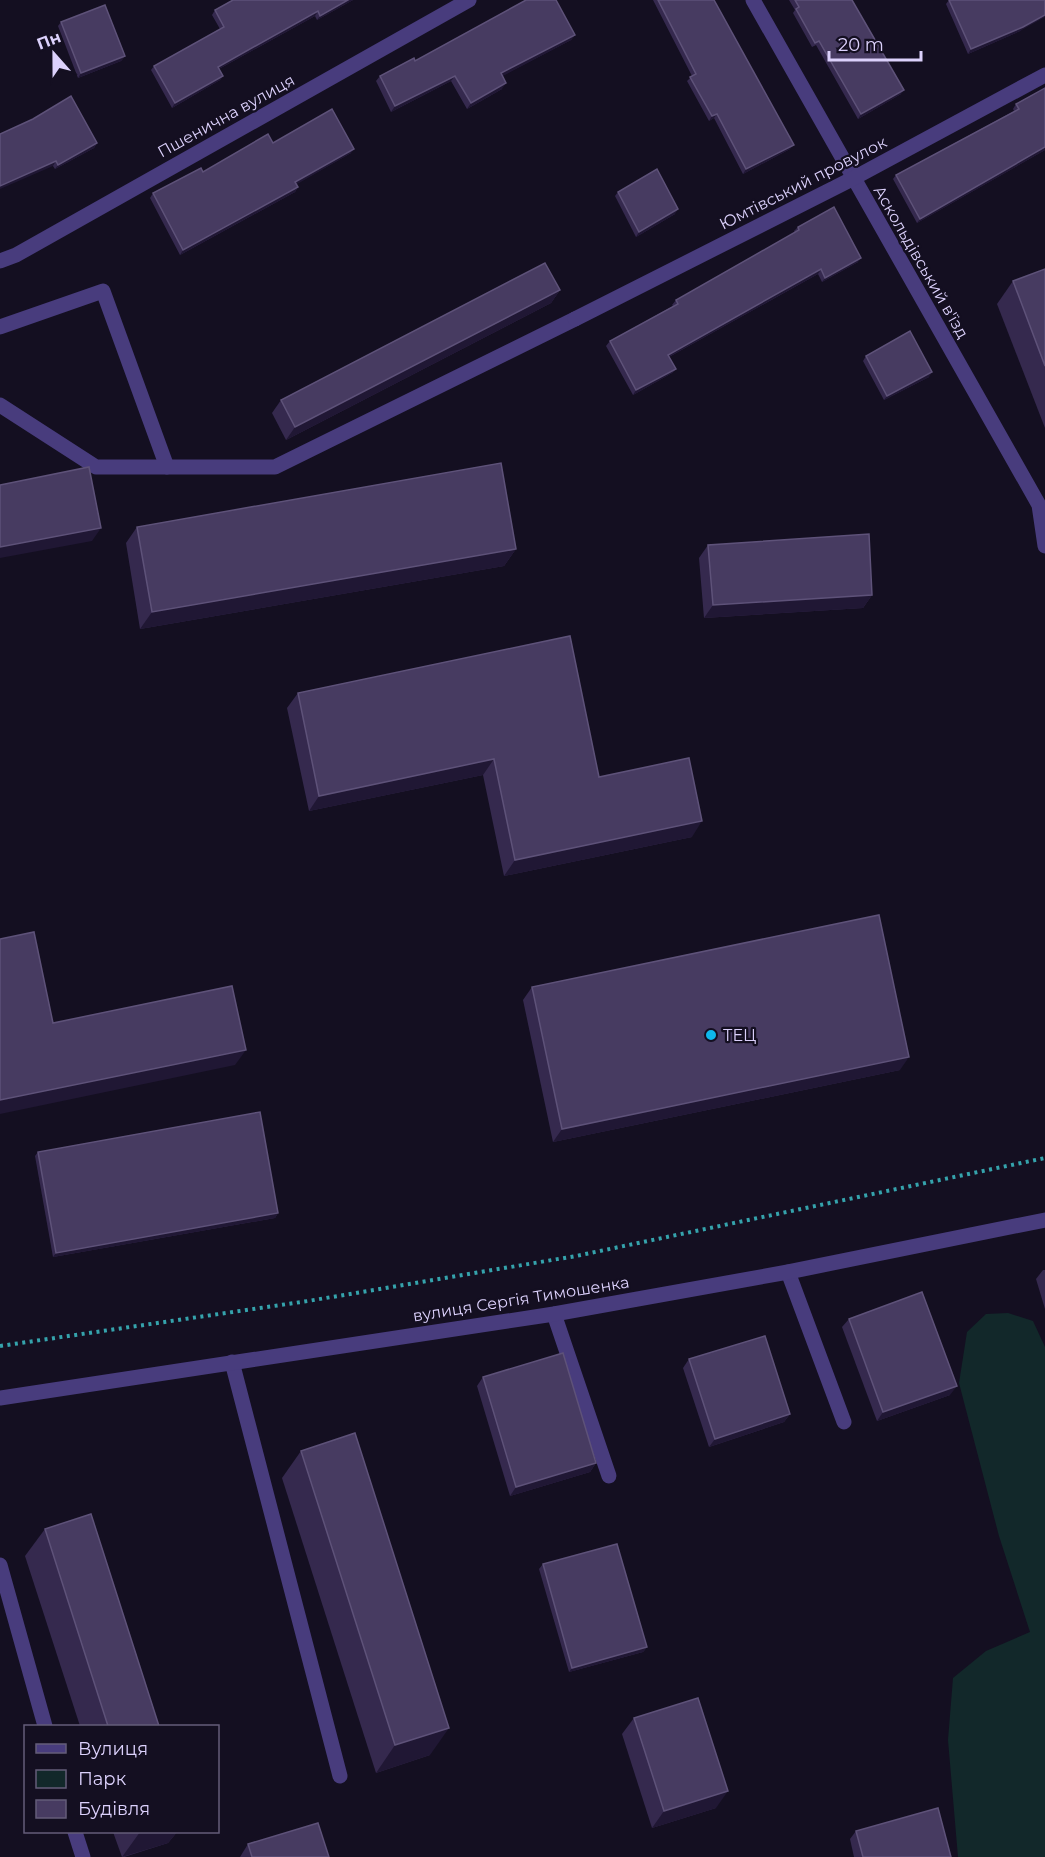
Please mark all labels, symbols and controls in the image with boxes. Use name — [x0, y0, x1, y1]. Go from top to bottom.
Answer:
north arrow — [24, 24, 84, 84]
scale bar — [829, 24, 920, 62]
text: Пн — [34, 27, 63, 54]
text: 20 m — [838, 34, 884, 56]
street label: Пшенична вулиця — [154, 70, 298, 162]
street label: Юмтівський провулок — [716, 132, 890, 233]
street label: Аскольдівський в'їзд — [870, 182, 972, 342]
place label: ТЕЦ — [723, 1026, 756, 1045]
marker: ТЕЦ — [704, 1028, 718, 1042]
street label: вулиця Сергія Тимошенка — [411, 1272, 631, 1326]
legend — [24, 1725, 219, 1833]
text: Вулиця — [78, 1738, 148, 1760]
text: Парк — [78, 1768, 127, 1790]
text: Будівля — [78, 1798, 150, 1820]

